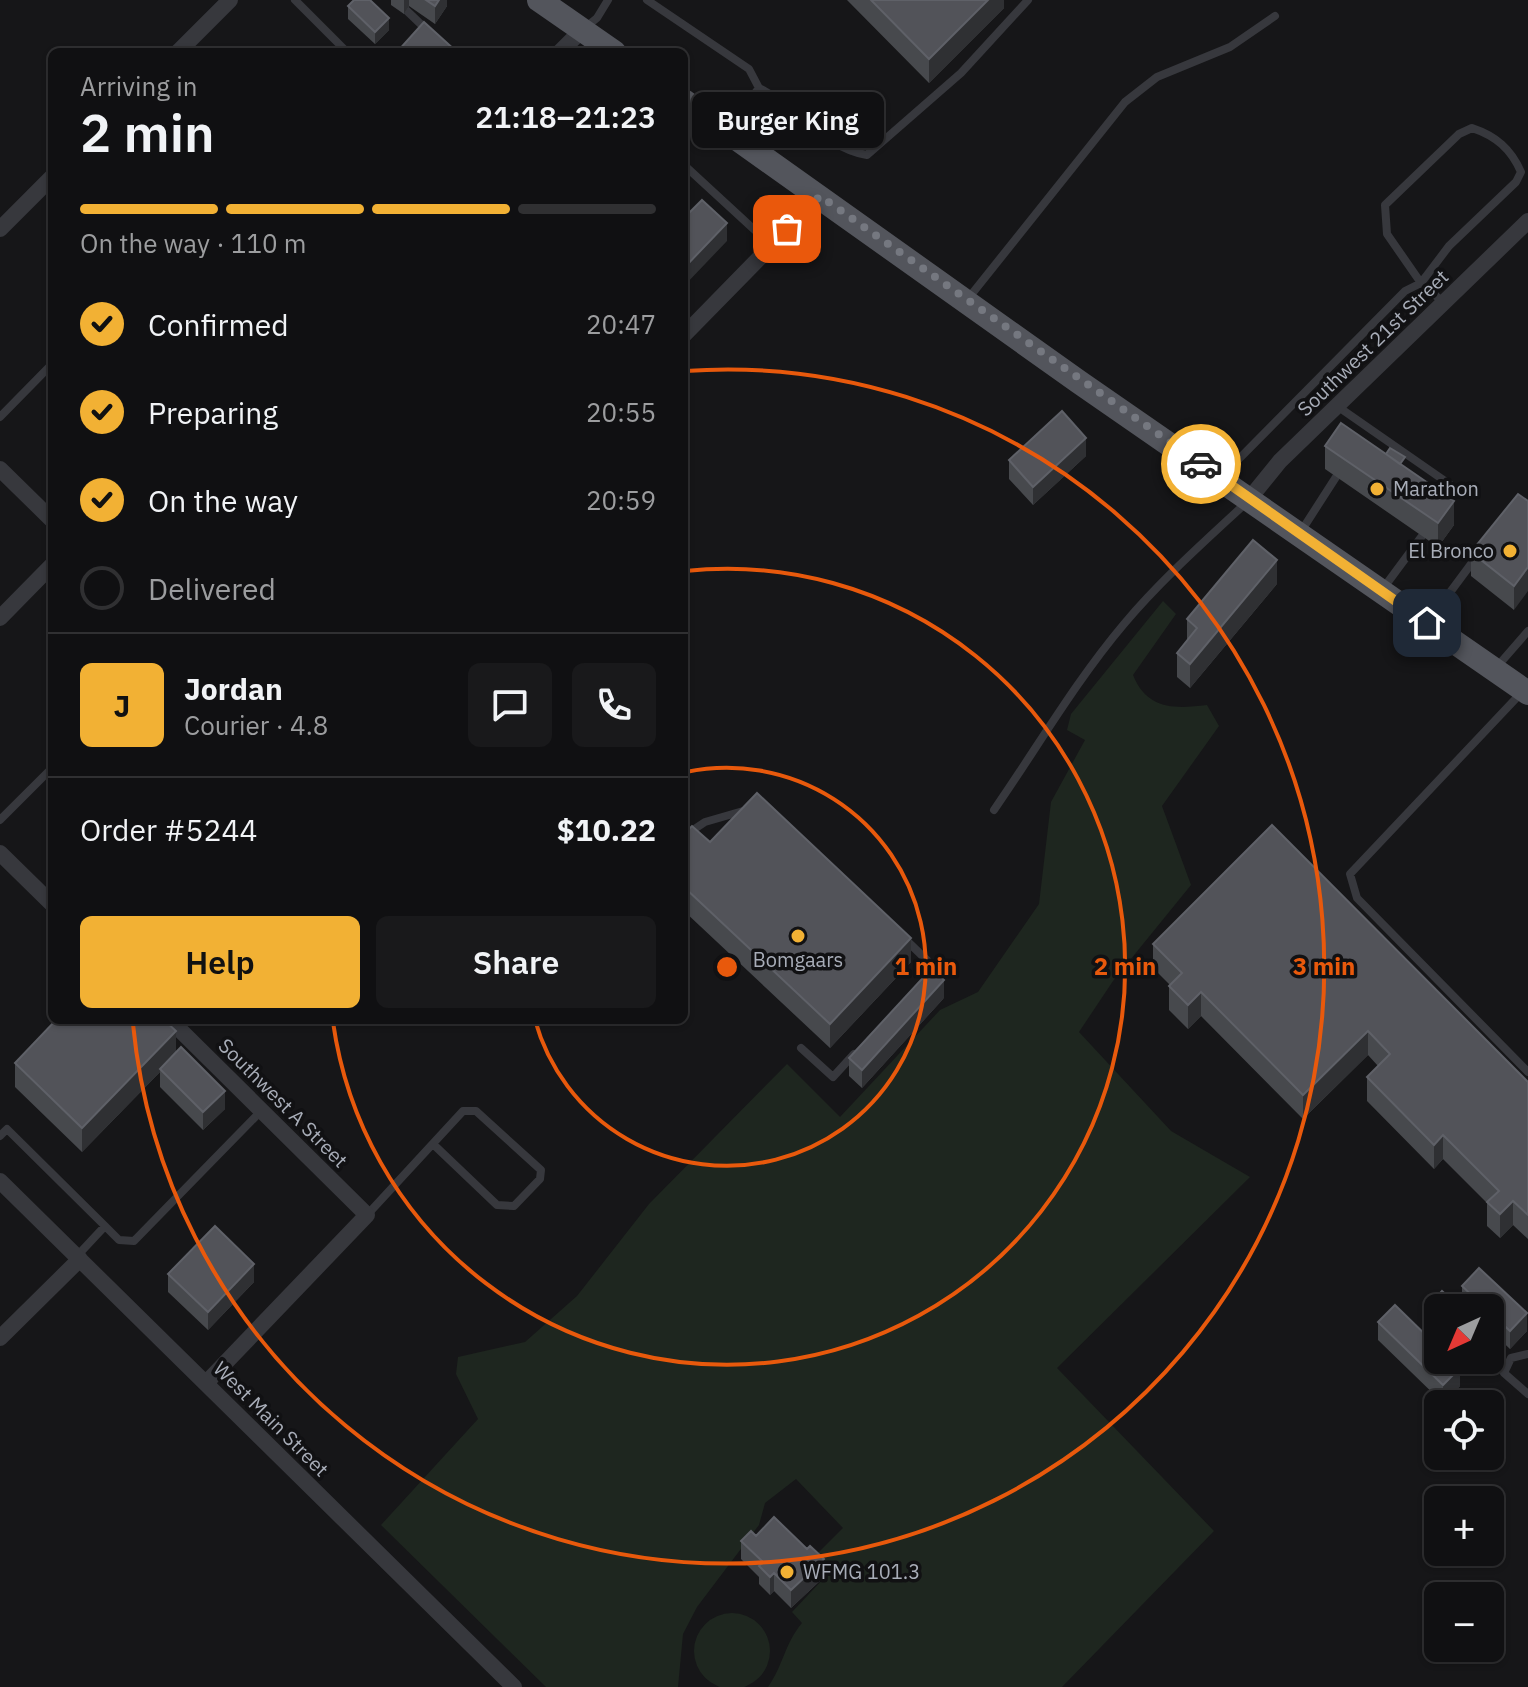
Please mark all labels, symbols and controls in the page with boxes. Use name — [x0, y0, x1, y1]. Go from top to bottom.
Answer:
text: Arriving in — [80, 69, 197, 103]
callout: Burger King — [691, 93, 883, 149]
text: 21:18–21:23 — [475, 97, 656, 136]
text: 2 min — [80, 99, 215, 166]
text: Burger King — [717, 103, 859, 137]
pin — [753, 195, 821, 263]
icon: bag — [765, 207, 809, 251]
text: On the way · 110 m — [80, 226, 306, 260]
street label: Southwest 21st Street — [1291, 263, 1454, 422]
icon: check — [80, 302, 124, 346]
text: Confirmed — [148, 305, 289, 344]
text: 20:47 — [586, 307, 656, 341]
icon: check — [80, 390, 124, 434]
text: Preparing — [148, 393, 278, 432]
text: 20:55 — [586, 395, 656, 429]
courier — [1161, 424, 1241, 504]
icon: car — [1179, 442, 1223, 486]
place label: Marathon — [1393, 475, 1479, 502]
icon: check — [80, 478, 124, 522]
marker: Marathon — [1368, 480, 1386, 498]
text: On the way — [148, 481, 298, 520]
text: 20:59 — [586, 483, 656, 517]
place label: El Bronco — [1408, 537, 1494, 564]
marker: El Bronco — [1501, 542, 1519, 560]
text: Delivered — [148, 569, 276, 608]
pin — [1393, 589, 1461, 657]
icon: home — [1405, 601, 1449, 645]
button: chat — [468, 663, 552, 747]
button: phone — [572, 663, 656, 747]
text: Jordan — [184, 669, 283, 708]
text: J — [114, 686, 130, 725]
text: Courier · 4.8 — [184, 708, 328, 742]
text: Order #5244 — [80, 810, 257, 849]
text: $10.22 — [557, 810, 656, 849]
button: Help — [80, 916, 360, 1008]
button: Share — [376, 916, 656, 1008]
marker: Bomgaars — [789, 927, 807, 945]
place label: Bomgaars — [753, 946, 843, 973]
text: 1 min — [895, 950, 957, 982]
text: 2 min — [1094, 950, 1156, 982]
text: 3 min — [1293, 950, 1355, 982]
centre of rings — [713, 953, 741, 981]
street label: Southwest A Street — [213, 1032, 354, 1173]
north arrow — [1424, 1294, 1504, 1374]
map controls — [1424, 1294, 1504, 1662]
street label: West Main Street — [208, 1355, 335, 1482]
button: locate — [1424, 1390, 1504, 1470]
button: + — [1424, 1486, 1504, 1566]
place label: WFMG 101.3 — [803, 1558, 920, 1585]
marker: WFMG 101.3 — [778, 1563, 796, 1581]
button: − — [1424, 1582, 1504, 1662]

